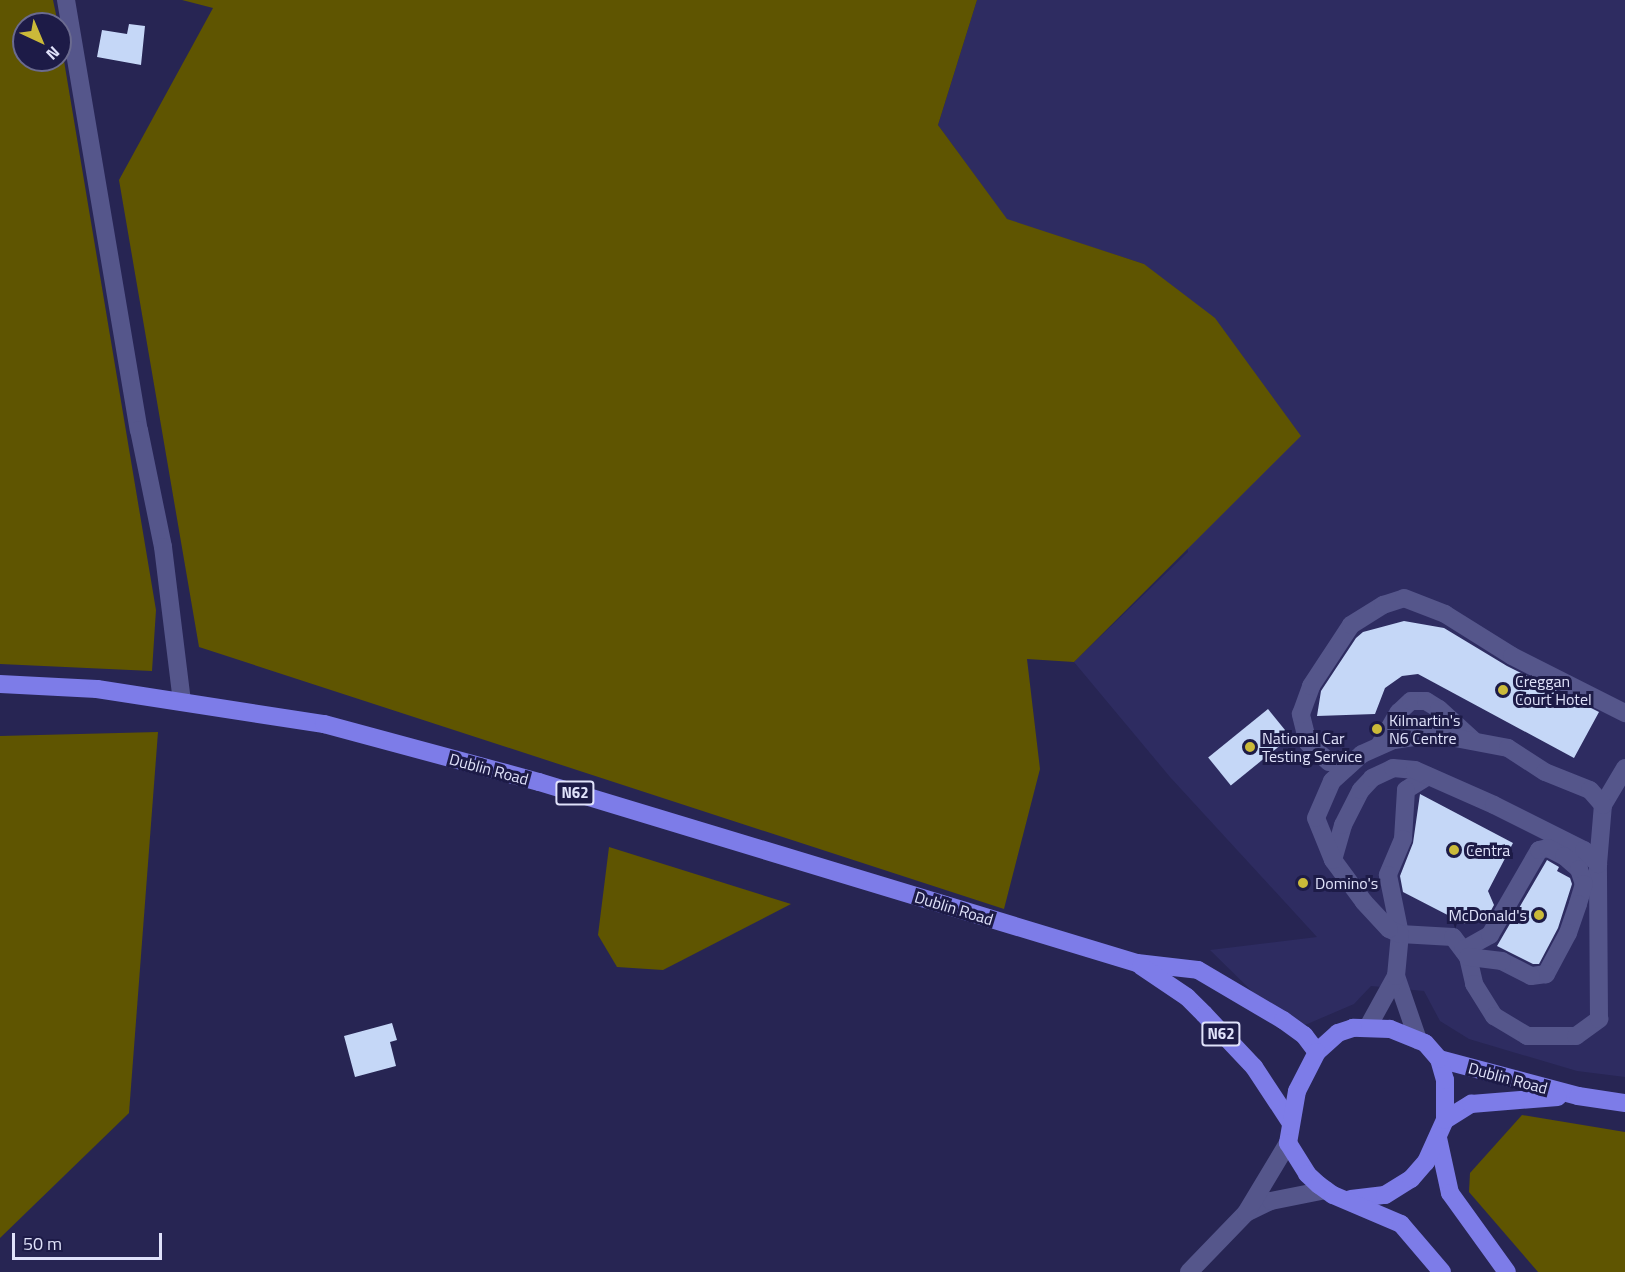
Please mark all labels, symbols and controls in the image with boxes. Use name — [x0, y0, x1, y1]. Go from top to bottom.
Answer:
north arrow — [12, 12, 72, 72]
text: N — [41, 41, 65, 66]
place label: Creggan Court Hotel — [1515, 671, 1592, 709]
marker: Creggan Court Hotel — [1496, 683, 1510, 697]
place label: Kilmartin's N6 Centre — [1389, 710, 1460, 748]
marker: Kilmartin's N6 Centre — [1370, 722, 1384, 736]
place label: National Car Testing Service — [1262, 728, 1362, 766]
marker: National Car Testing Service — [1243, 740, 1257, 754]
street label: Dublin Road — [447, 749, 531, 789]
road number: N62 — [554, 781, 596, 805]
place label: Centra — [1466, 840, 1510, 860]
marker: Centra — [1447, 843, 1461, 857]
place label: Domino's — [1315, 873, 1378, 893]
marker: Domino's — [1296, 876, 1310, 890]
street label: Dublin Road — [912, 887, 996, 929]
place label: McDonald's — [1448, 905, 1527, 925]
marker: McDonald's — [1532, 908, 1546, 922]
road number: N62 — [1200, 1022, 1242, 1046]
street label: Dublin Road — [1466, 1058, 1550, 1098]
scale bar — [15, 1221, 165, 1259]
text: 50 m — [23, 1230, 62, 1257]

